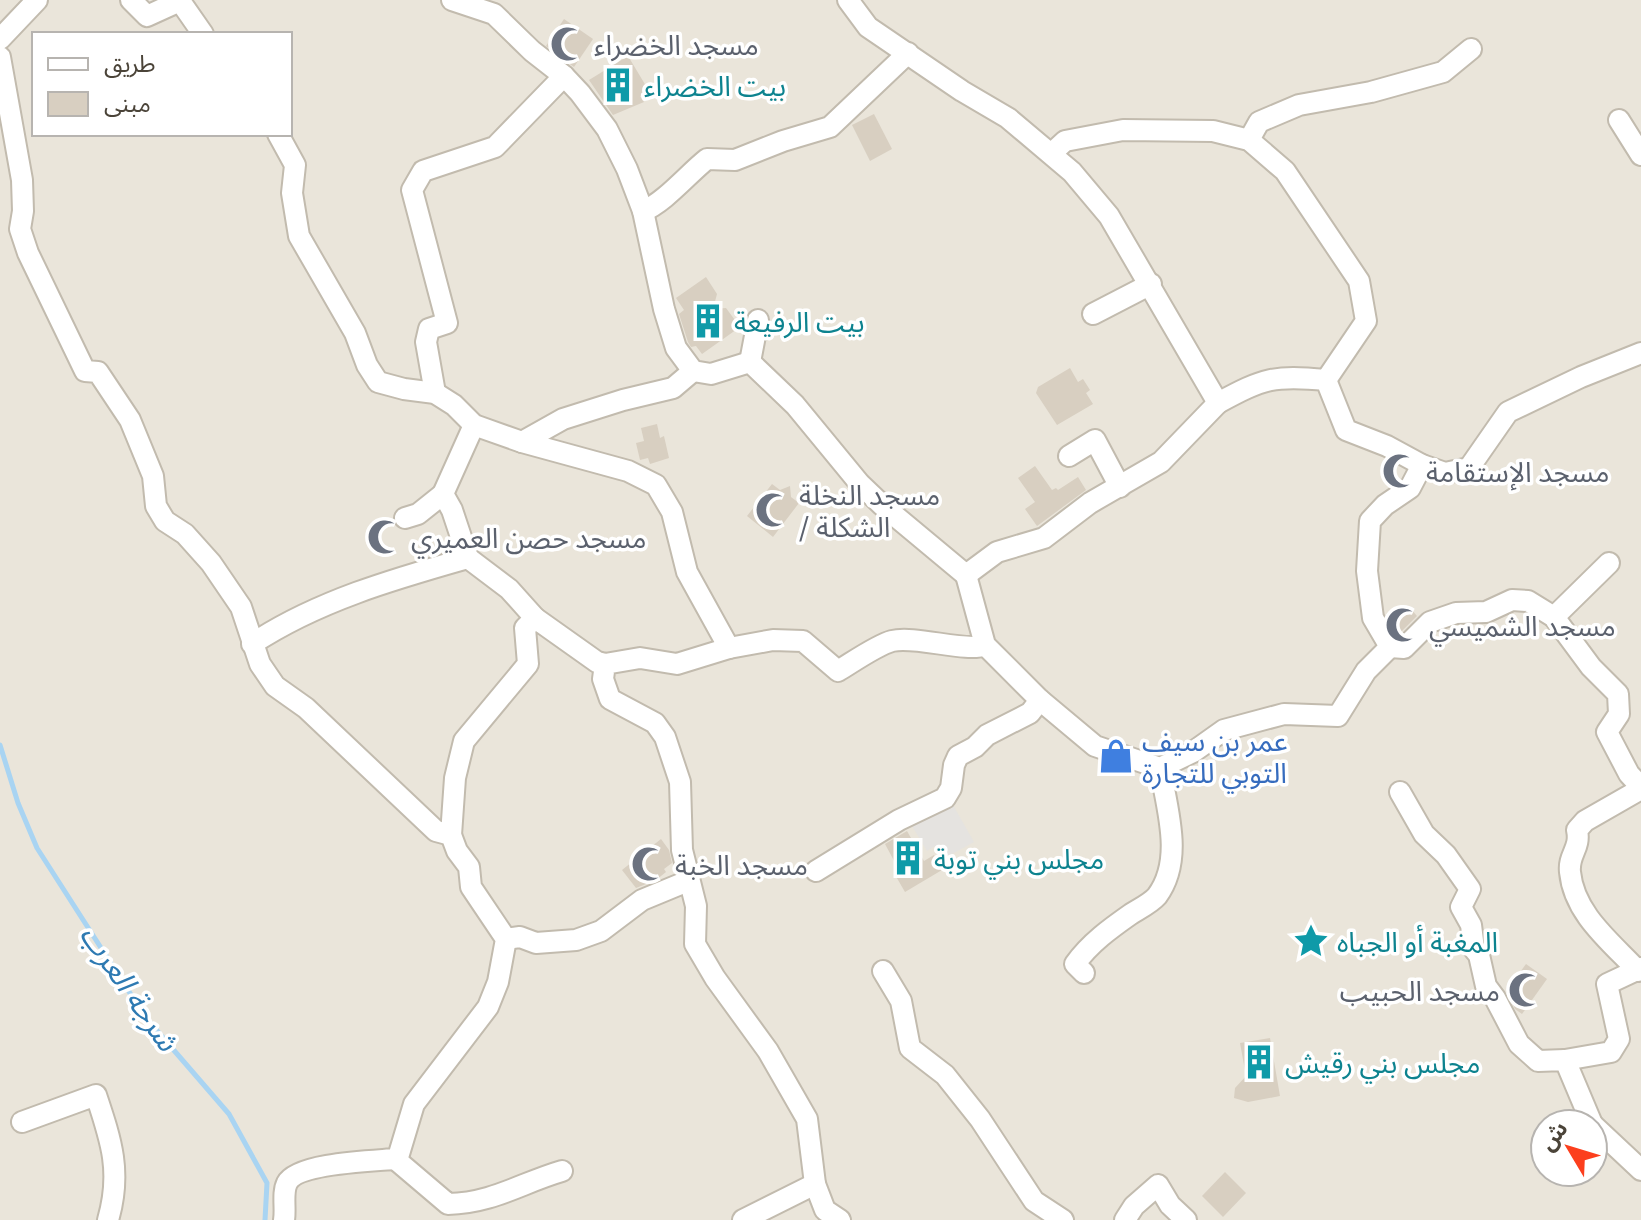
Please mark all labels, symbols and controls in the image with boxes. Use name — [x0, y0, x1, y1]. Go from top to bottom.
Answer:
mosque icon: مسجد الخضراء — [549, 25, 587, 63]
place label: مسجد الخضراء — [594, 26, 759, 63]
legend — [32, 32, 292, 136]
text: طريق — [104, 47, 156, 79]
building icon: بيت الخضراء — [599, 66, 637, 104]
place label: بيت الخضراء — [644, 67, 786, 104]
text: مبنى — [104, 87, 151, 119]
building icon: بيت الرفيعة — [689, 302, 727, 340]
place label: بيت الرفيعة — [734, 303, 865, 340]
mosque icon: مسجد الإستقامة — [1381, 452, 1419, 490]
place label: مسجد الإستقامة — [1426, 453, 1610, 491]
place label: مسجد النخلة / الشكلة — [799, 476, 940, 545]
mosque icon: مسجد النخلة / الشكلة — [754, 491, 792, 529]
mosque icon: مسجد حصن العميري — [366, 518, 404, 556]
place label: مسجد حصن العميري — [411, 519, 646, 559]
mosque icon: مسجد الشميسي — [1384, 606, 1422, 644]
place label: مسجد الشميسي — [1429, 607, 1616, 647]
place label: عمر بن سيف التوبي للتجارة — [1142, 722, 1288, 794]
shop icon: عمر بن سيف التوبي للتجارة — [1097, 737, 1135, 775]
building icon: مجلس بني توبة — [889, 839, 927, 877]
place label: مجلس بني توبة — [934, 840, 1104, 880]
mosque icon: مسجد الخبة — [630, 845, 668, 883]
place label: مسجد الخبة — [675, 846, 808, 883]
water label: شرجة العرب — [72, 916, 188, 1058]
place icon: المغبة أو الجباه — [1292, 922, 1330, 960]
place label: المغبة أو الجباه — [1337, 923, 1498, 960]
mosque icon: مسجد الحبيب — [1507, 971, 1545, 1009]
place label: مسجد الحبيب — [1340, 972, 1500, 1009]
building icon: مجلس بني رقيش — [1240, 1043, 1278, 1081]
place label: مجلس بني رقيش — [1285, 1044, 1480, 1084]
north arrow — [1529, 1108, 1609, 1188]
text: ش — [1532, 1115, 1574, 1156]

